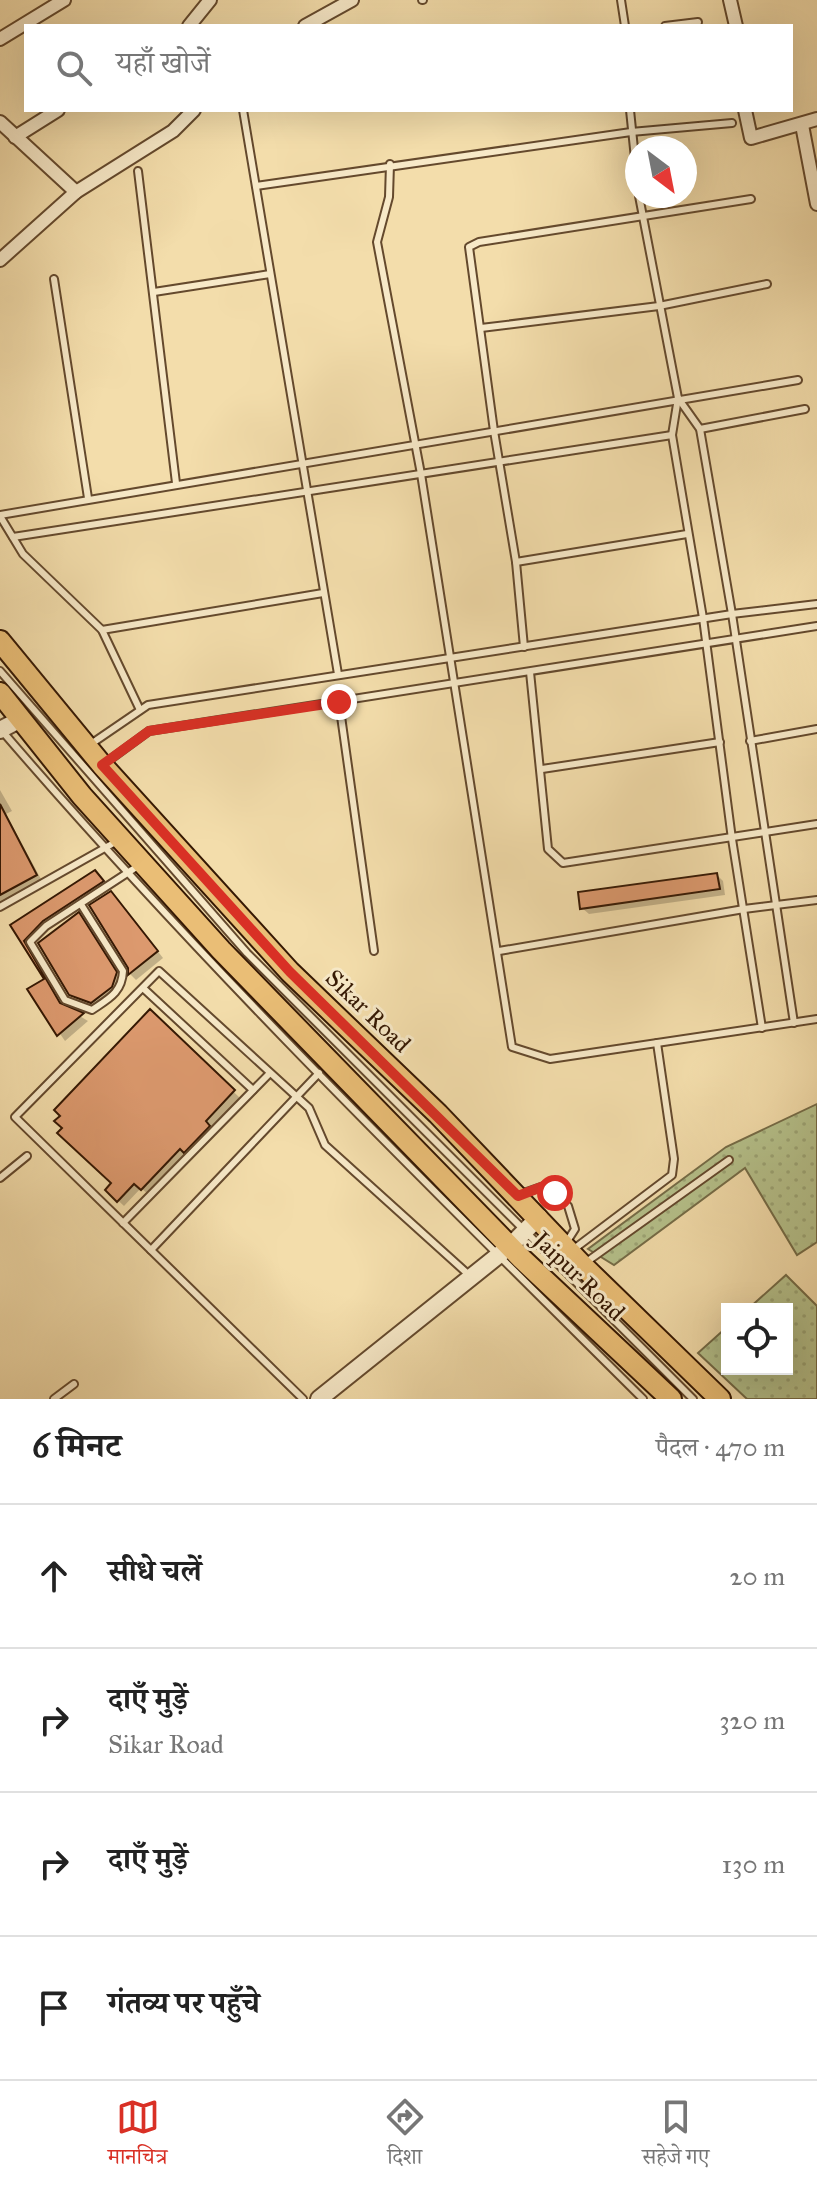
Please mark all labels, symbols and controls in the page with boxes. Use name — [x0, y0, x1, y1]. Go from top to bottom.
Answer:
search box — [24, 24, 793, 112]
text: यहाँ खोजें — [116, 45, 210, 81]
icon: search — [52, 46, 96, 90]
north arrow — [625, 136, 697, 208]
route end — [321, 684, 357, 720]
street label: Sikar Road — [319, 963, 417, 1059]
route start — [537, 1175, 573, 1211]
street label: Jaipur Road — [525, 1223, 631, 1327]
map controls — [721, 1303, 793, 1375]
button: locate — [721, 1303, 793, 1375]
text: 6 मिनट — [32, 1425, 121, 1466]
text: पैदल · 470 m — [656, 1431, 785, 1463]
text: सीधे चलें — [108, 1553, 201, 1589]
icon: ahead — [32, 1554, 76, 1598]
text: 20 m — [730, 1560, 785, 1592]
text: दाएँ मुड़ें — [108, 1681, 188, 1717]
icon: right — [32, 1698, 76, 1742]
text: 320 m — [719, 1704, 785, 1736]
text: Sikar Road — [108, 1728, 224, 1760]
text: दाएँ मुड़ें — [108, 1841, 188, 1877]
icon: right — [32, 1842, 76, 1886]
text: 130 m — [722, 1848, 785, 1880]
text: गंतव्य पर पहुँचे — [108, 1985, 260, 2021]
icon: arrive — [32, 1986, 76, 2030]
tab: मानचित्र — [108, 2095, 167, 2178]
tab: दिशा — [383, 2095, 427, 2178]
tab: सहेजे गए — [642, 2095, 709, 2178]

